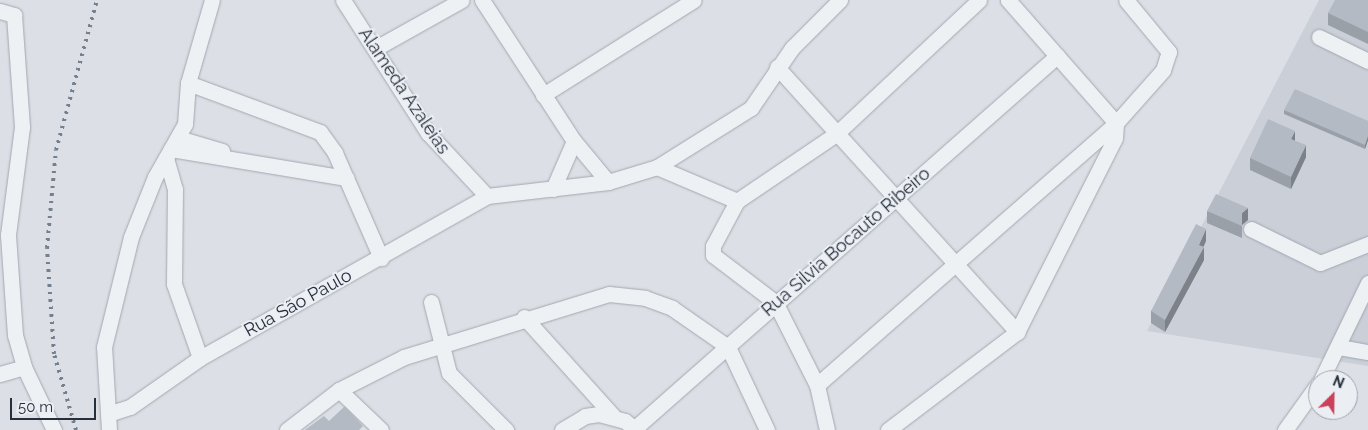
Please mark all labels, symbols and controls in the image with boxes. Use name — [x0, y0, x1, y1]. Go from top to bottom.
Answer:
street label: Alameda Azaleias — [354, 23, 454, 159]
street label: Rua Silvia Bocauto Ribeiro — [757, 163, 935, 321]
street label: Rua São Paulo — [240, 264, 356, 342]
north arrow — [1308, 370, 1358, 420]
text: N — [1330, 373, 1347, 392]
scale bar — [12, 388, 99, 420]
text: 50 m — [18, 398, 53, 416]

